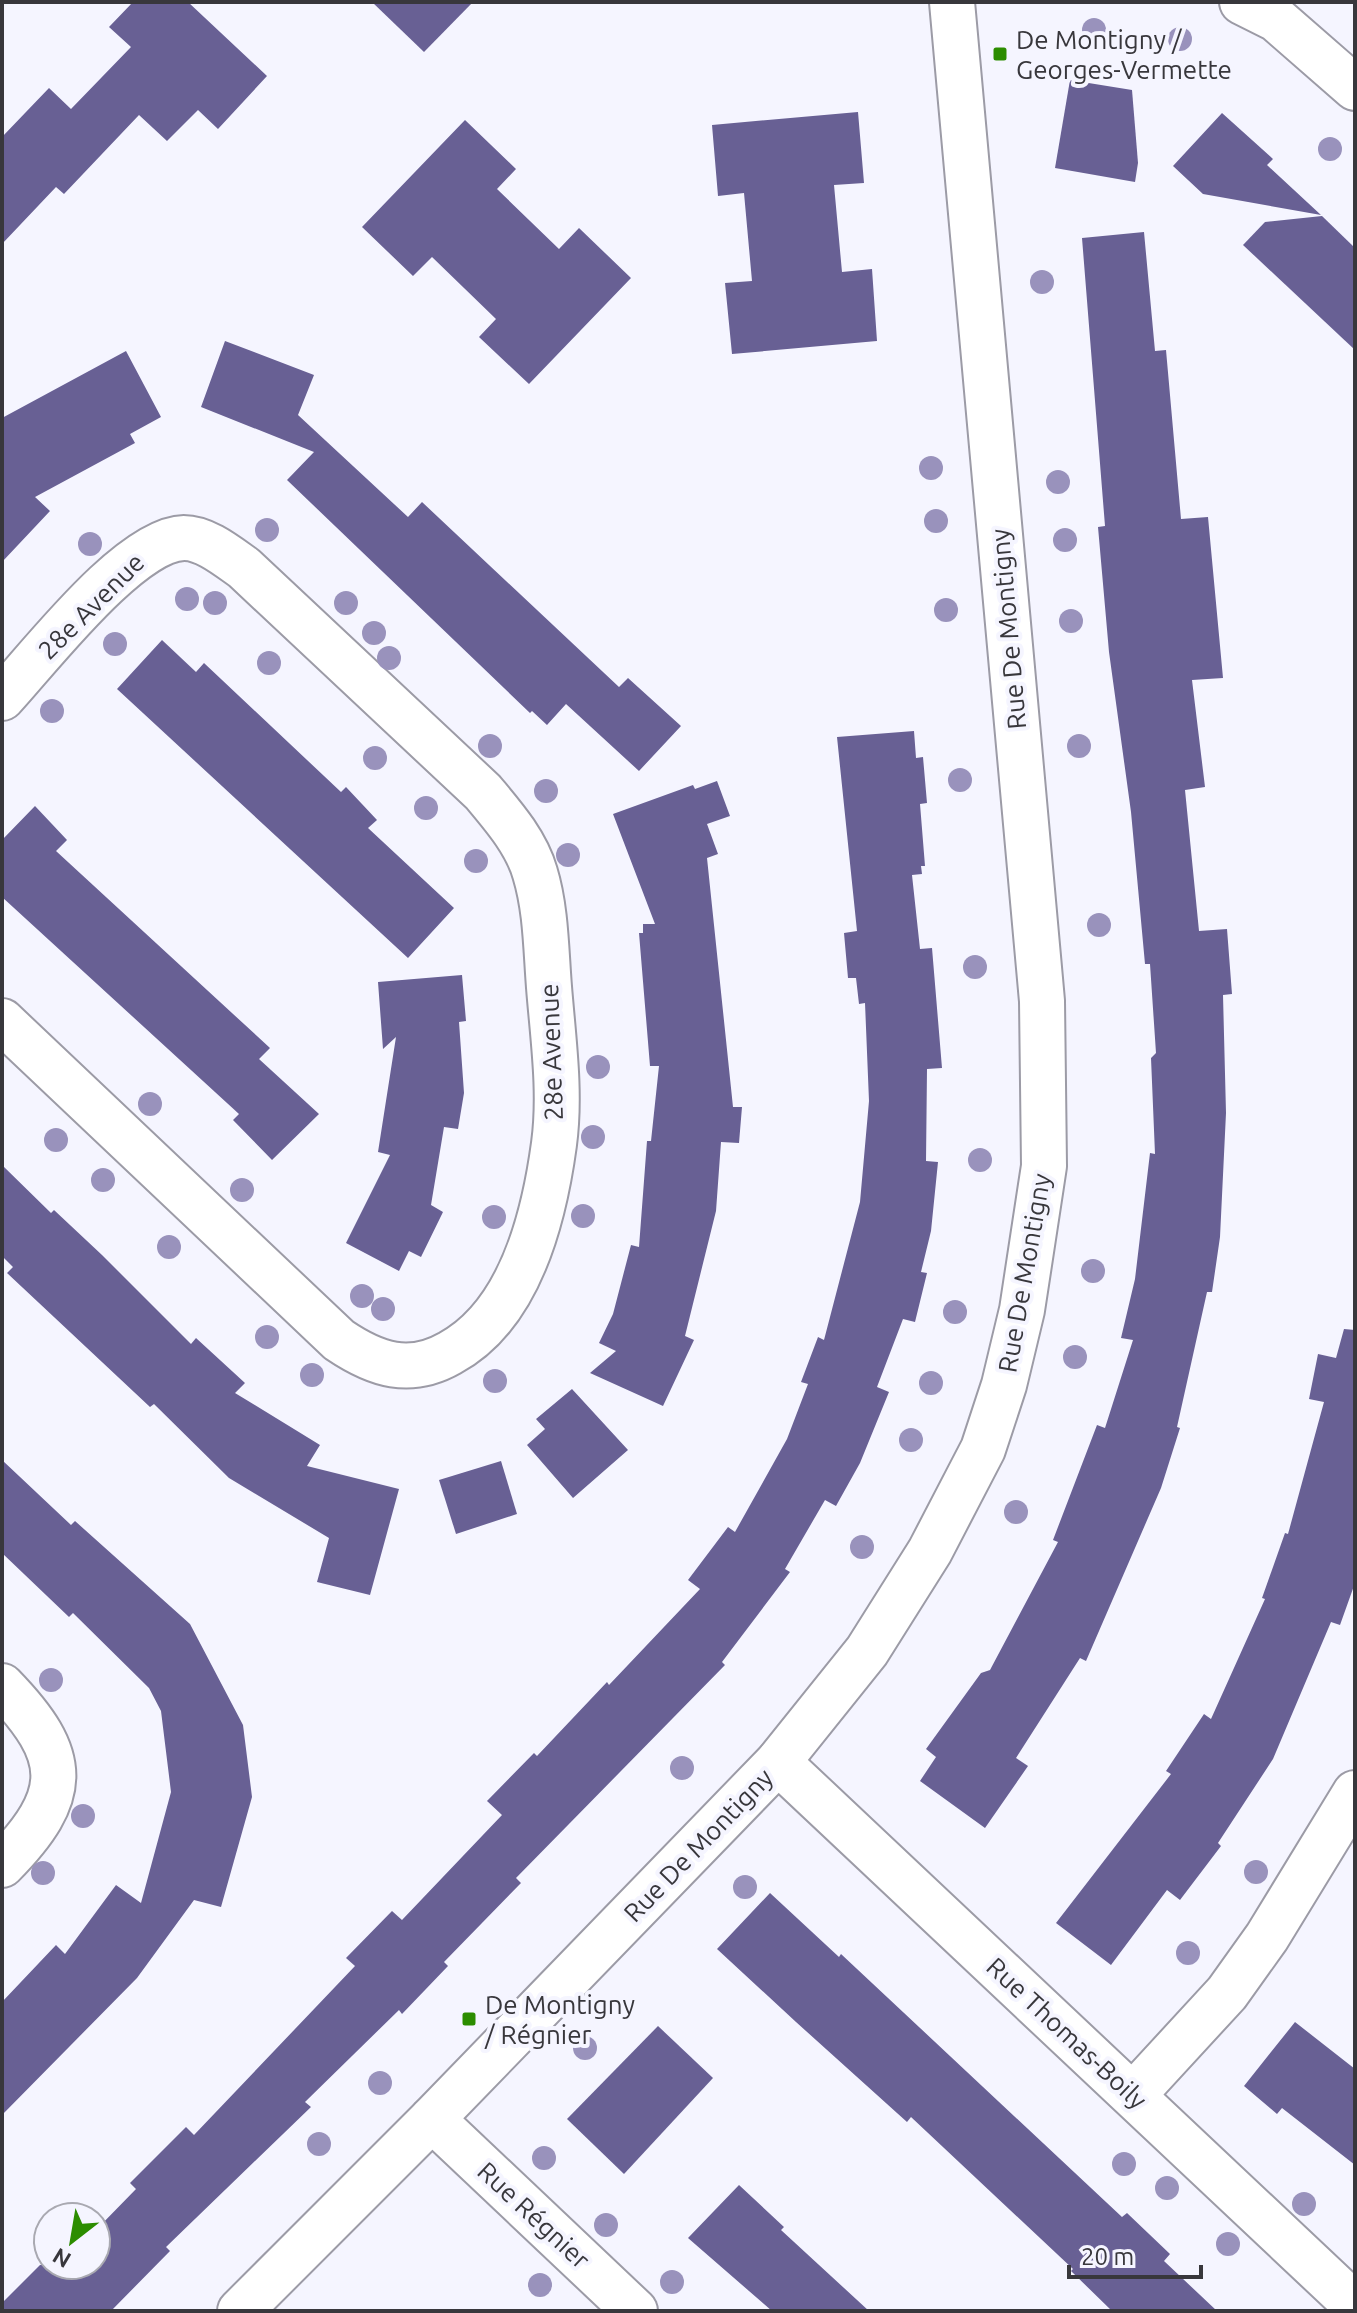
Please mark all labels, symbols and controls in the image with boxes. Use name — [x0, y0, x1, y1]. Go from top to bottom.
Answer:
place label: De Montigny / Georges-Vermette — [1016, 25, 1232, 84]
marker: De Montigny / Georges-Vermette — [991, 45, 1009, 63]
street label: Rue De Montigny — [985, 527, 1031, 731]
street label: 28e Avenue — [32, 547, 150, 665]
street label: 28e Avenue — [534, 983, 568, 1121]
street label: Rue De Montigny — [992, 1171, 1056, 1375]
street label: Rue De Montigny — [618, 1763, 778, 1927]
street label: Rue Thomas-Boily — [981, 1952, 1153, 2114]
place label: De Montigny / Régnier — [484, 1990, 635, 2049]
marker: De Montigny / Régnier — [460, 2010, 478, 2028]
street label: Rue Régnier — [472, 2156, 596, 2274]
north arrow — [32, 2201, 112, 2281]
scale bar — [1069, 2229, 1201, 2279]
text: 20 m — [1081, 2243, 1134, 2270]
text: N — [48, 2244, 75, 2274]

